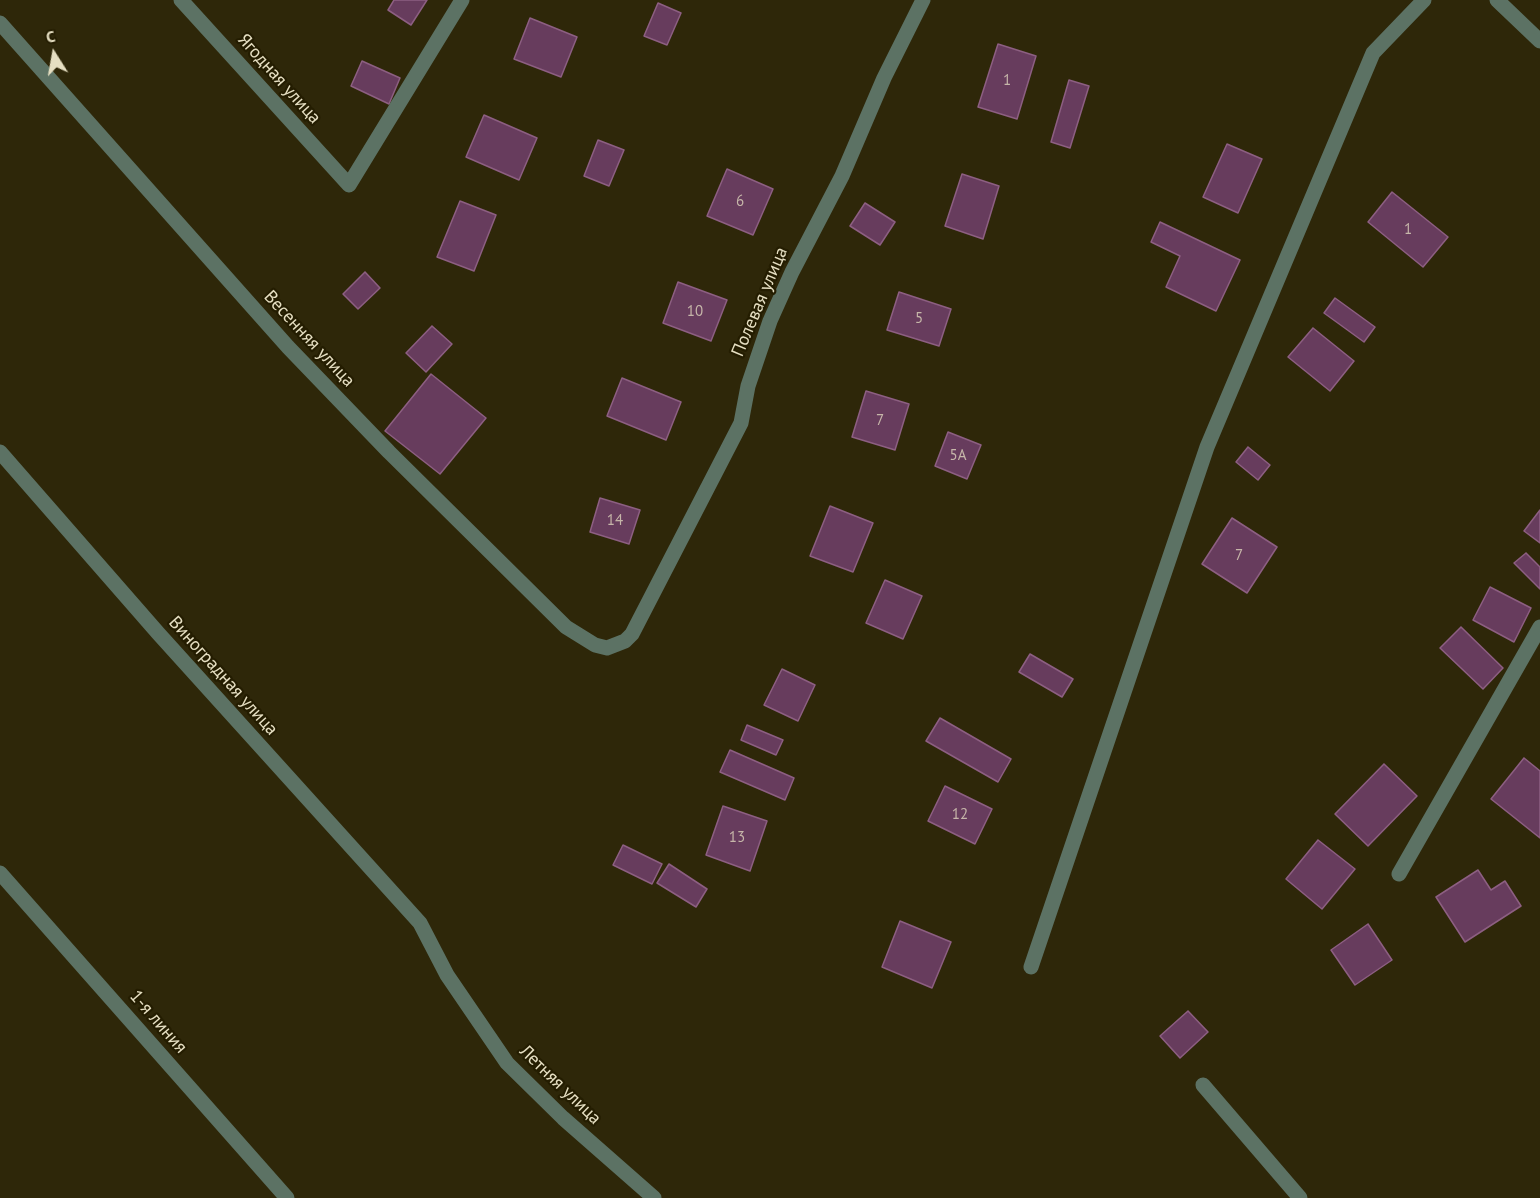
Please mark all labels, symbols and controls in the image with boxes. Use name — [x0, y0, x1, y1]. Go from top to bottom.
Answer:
north arrow — [24, 24, 84, 84]
text: С — [44, 26, 57, 47]
street label: Ягодная улица — [233, 30, 325, 128]
house number: 1 — [1003, 72, 1011, 90]
house number: 6 — [736, 193, 744, 211]
house number: 1 — [1404, 221, 1412, 239]
street label: Полевая улица — [727, 244, 793, 360]
street label: Весенняя улица — [259, 286, 359, 392]
house number: 10 — [687, 303, 703, 321]
house number: 5 — [915, 310, 923, 328]
house number: 7 — [876, 412, 884, 430]
house number: 5А — [950, 447, 966, 465]
house number: 14 — [607, 512, 623, 530]
house number: 7 — [1235, 547, 1243, 565]
street label: Виноградная улица — [164, 612, 282, 740]
house number: 12 — [952, 806, 968, 824]
house number: 13 — [729, 829, 745, 847]
street label: 1-я линия — [125, 986, 191, 1058]
street label: Летняя улица — [515, 1041, 605, 1129]

